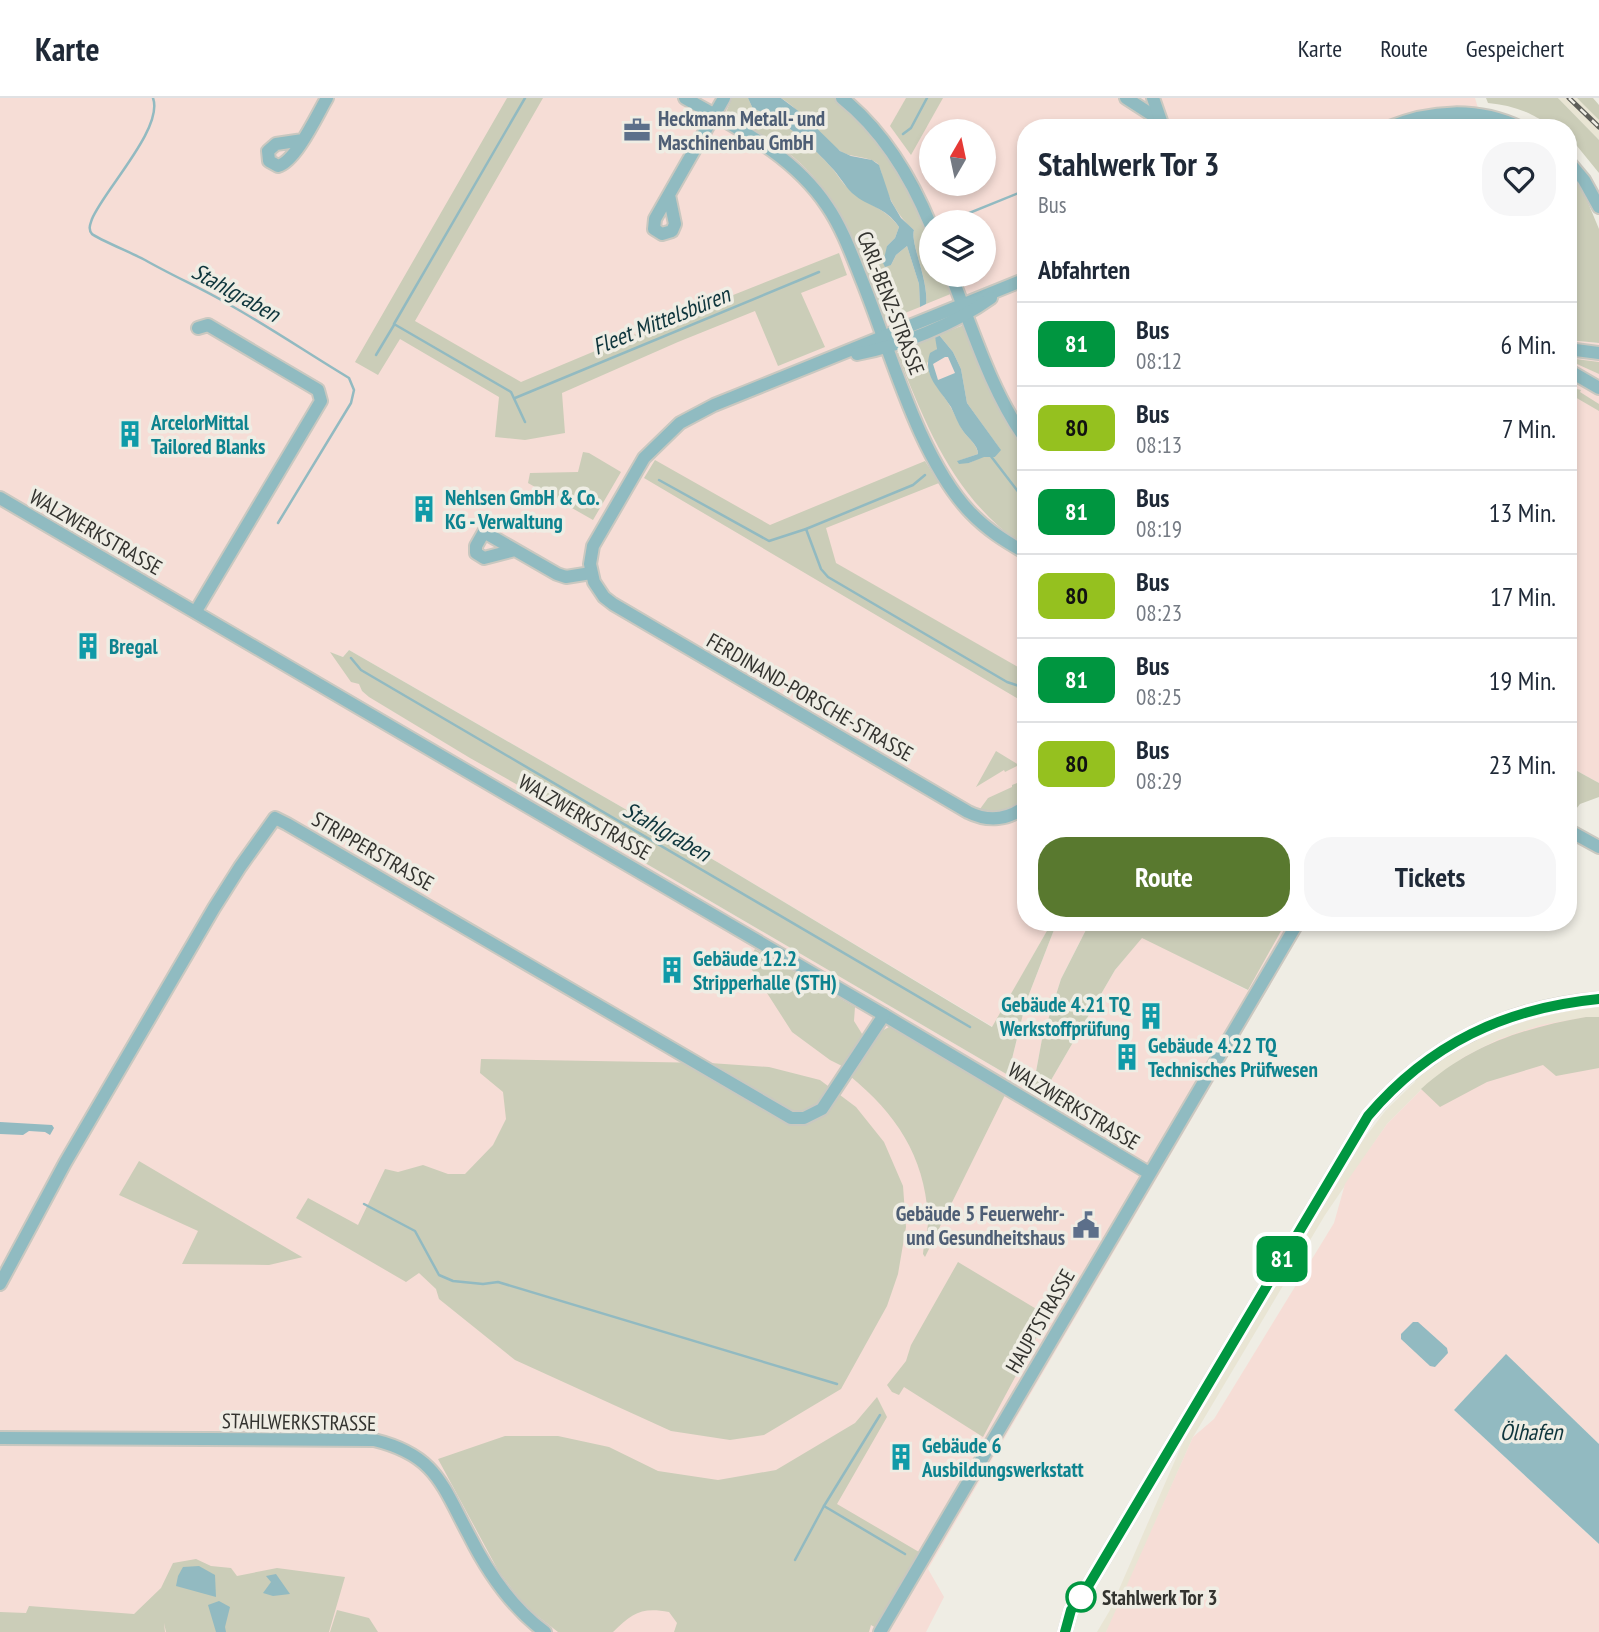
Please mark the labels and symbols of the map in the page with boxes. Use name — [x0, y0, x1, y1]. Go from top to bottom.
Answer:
place label: Heckmann Metall- und Maschinenbau GmbH — [658, 105, 825, 156]
office icon: Heckmann Metall- und Maschinenbau GmbH — [622, 115, 652, 145]
north arrow — [919, 119, 996, 196]
street label: CARL-BENZ-STRASSE — [851, 227, 931, 379]
water label: Stahlgraben — [187, 256, 287, 329]
water label: Fleet Mittelsbüren — [588, 279, 736, 361]
place label: ArcelorMittal Tailored Blanks — [150, 409, 265, 460]
building icon: ArcelorMittal Tailored Blanks — [115, 419, 145, 449]
street label: WALZWERKSTRASSE — [25, 483, 167, 581]
place label: Nehlsen GmbH & Co. KG - Verwaltung — [445, 484, 600, 535]
building icon: Nehlsen GmbH & Co. KG - Verwaltung — [409, 494, 439, 524]
street label: FERDINAND-PORSCHE-STRASSE — [702, 627, 918, 767]
building icon: Bregal — [73, 631, 103, 661]
place label: Bregal — [109, 633, 158, 660]
street label: WALZWERKSTRASSE — [514, 768, 656, 866]
water label: Stahlgraben — [618, 794, 717, 868]
street label: STRIPPERSTRASSE — [307, 805, 439, 897]
place label: Gebäude 12.2 Stripperhalle (STH) — [693, 945, 837, 996]
building icon: Gebäude 12.2 Stripperhalle (STH) — [657, 955, 687, 985]
place label: Gebäude 4.21 TQ Werkstoffprüfung — [999, 991, 1131, 1042]
building icon: Gebäude 4.21 TQ Werkstoffprüfung — [1136, 1001, 1166, 1031]
place label: Gebäude 4.22 TQ Technisches Prüfwesen — [1148, 1032, 1318, 1083]
building icon: Gebäude 4.22 TQ Technisches Prüfwesen — [1112, 1042, 1142, 1072]
street label: WALZWERKSTRASSE — [1003, 1056, 1145, 1156]
place label: Gebäude 5 Feuerwehr- und Gesundheitshaus — [896, 1200, 1065, 1251]
public building icon: Gebäude 5 Feuerwehr- und Gesundheitshaus — [1071, 1210, 1101, 1240]
line badge: 81 — [1250, 1236, 1314, 1282]
street label: HAUPTSTRASSE — [999, 1264, 1081, 1378]
street label: STAHLWERKSTRASSE — [222, 1407, 376, 1437]
water label: Ölhafen — [1500, 1417, 1564, 1446]
place label: Gebäude 6 Ausbildungswerkstatt — [921, 1432, 1084, 1483]
building icon: Gebäude 6 Ausbildungswerkstatt — [886, 1442, 916, 1472]
marker: Stahlwerk Tor 3 — [1066, 1582, 1096, 1612]
place label: Stahlwerk Tor 3 — [1102, 1584, 1217, 1611]

